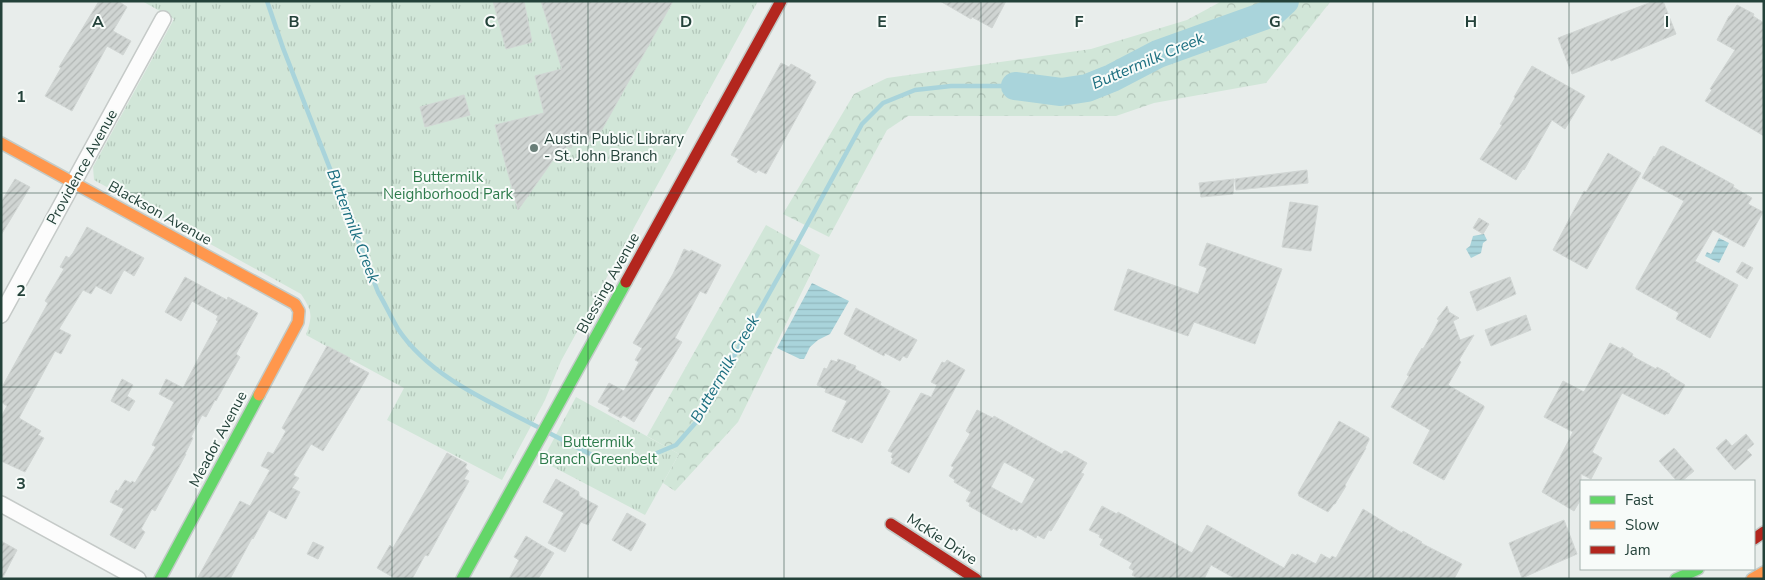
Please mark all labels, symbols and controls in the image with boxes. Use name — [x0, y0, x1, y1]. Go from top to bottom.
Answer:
text: A — [92, 11, 104, 33]
text: B — [288, 11, 300, 33]
text: C — [485, 11, 496, 33]
text: D — [680, 11, 692, 33]
text: E — [877, 11, 887, 33]
text: F — [1075, 11, 1084, 33]
text: G — [1269, 11, 1281, 33]
text: H — [1465, 11, 1477, 33]
text: I — [1665, 11, 1669, 33]
water label: Buttermilk Creek — [1088, 27, 1209, 95]
text: 1 — [16, 86, 26, 108]
street label: Providence Avenue — [42, 106, 122, 228]
place label: Austin Public Library - St. John Branch — [544, 129, 684, 166]
marker: Austin Public Library - St. John Branch — [528, 142, 540, 154]
water label: Buttermilk Creek — [321, 166, 385, 287]
park label: Buttermilk Neighborhood Park — [383, 167, 514, 204]
street label: Blackson Avenue — [104, 176, 216, 250]
street label: Blessing Avenue — [572, 229, 644, 337]
text: 2 — [16, 280, 26, 302]
water label: Buttermilk Creek — [685, 310, 765, 427]
street label: Meador Avenue — [184, 387, 252, 491]
park label: Buttermilk Branch Greenbelt — [539, 432, 658, 469]
text: 3 — [16, 473, 26, 495]
legend — [1580, 480, 1755, 570]
text: Fast — [1625, 490, 1654, 510]
street label: McKie Drive — [903, 509, 981, 569]
text: Slow — [1625, 515, 1660, 535]
text: Jam — [1624, 540, 1651, 560]

